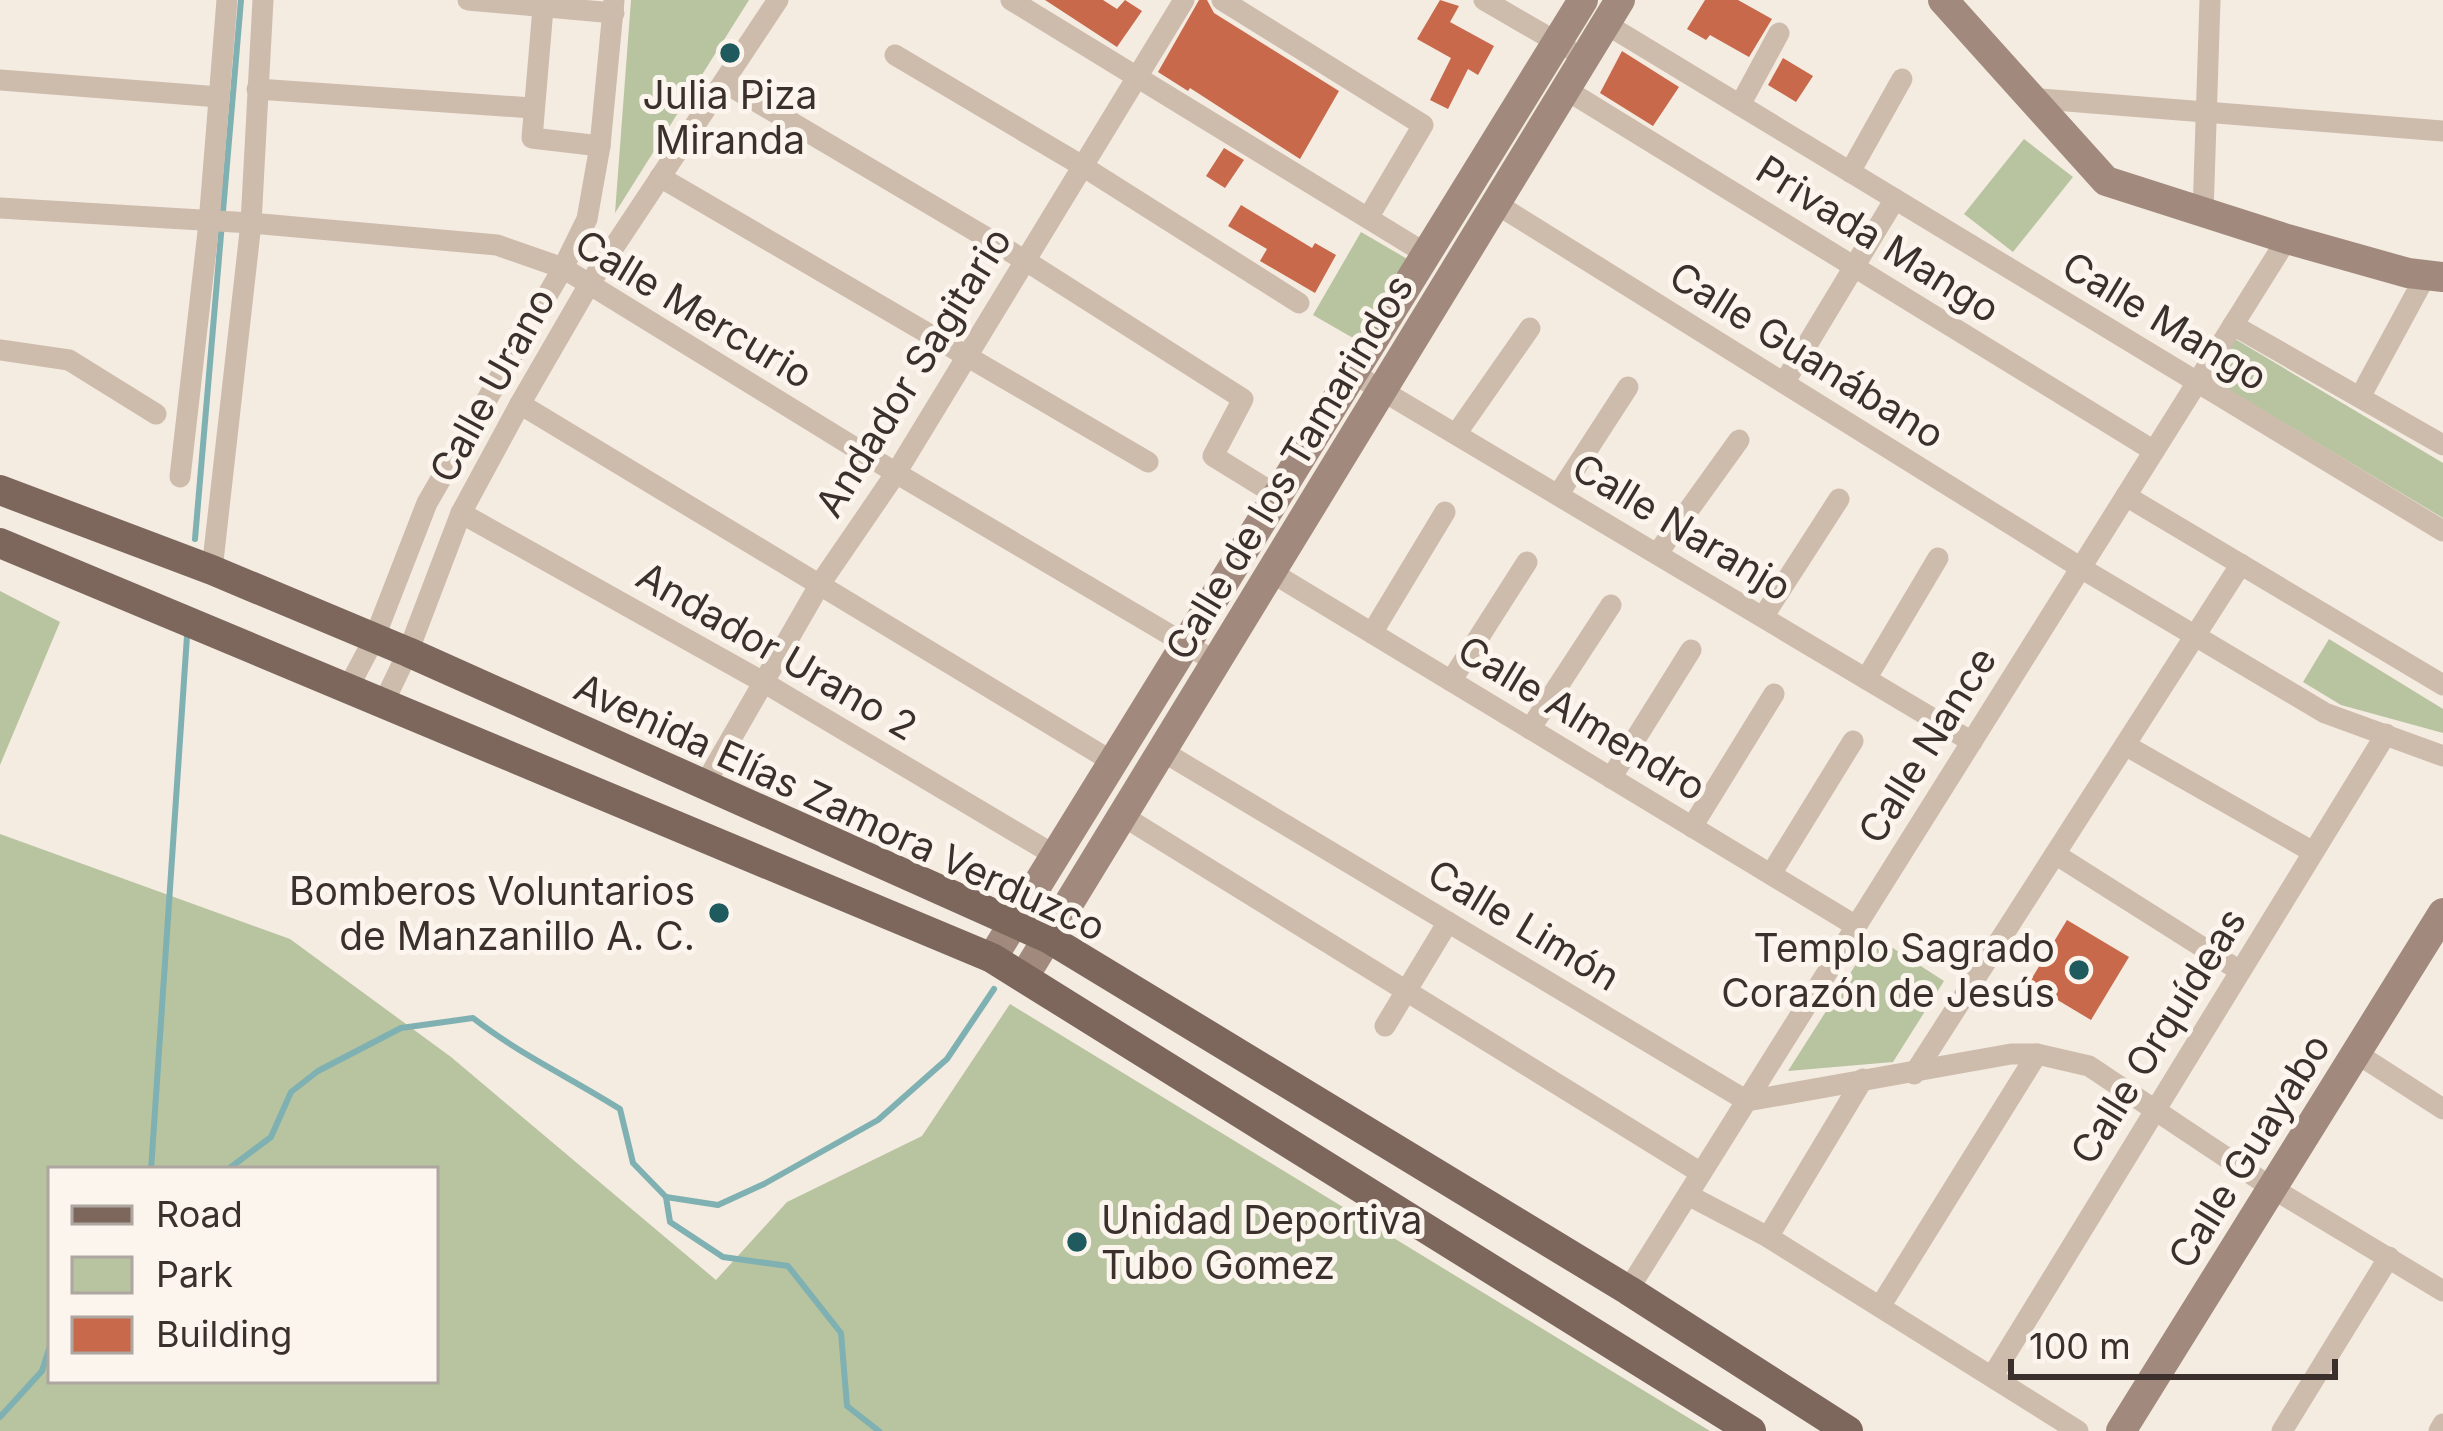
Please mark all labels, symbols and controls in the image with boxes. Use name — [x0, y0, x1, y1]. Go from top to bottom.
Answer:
marker: Julia Piza Miranda — [717, 40, 743, 66]
place label: Julia Piza Miranda — [643, 71, 817, 163]
street label: Privada Mango — [1748, 145, 2008, 332]
street label: Calle Mercurio — [567, 219, 821, 398]
street label: Andador Sagitario — [805, 219, 1020, 525]
street label: Calle Mango — [2054, 241, 2276, 400]
street label: Calle Guanábano — [1661, 251, 1953, 458]
street label: Calle de los Tamarindos — [1155, 266, 1422, 668]
street label: Calle Urano — [419, 279, 564, 490]
street label: Calle Naranjo — [1564, 443, 1800, 610]
street label: Andador Urano 2 — [629, 551, 926, 750]
street label: Calle Almendro — [1450, 625, 1715, 810]
street label: Calle Nance — [1848, 638, 2005, 851]
street label: Avenida Elías Zamora Verduzco — [567, 663, 1113, 950]
street label: Calle Limón — [1420, 849, 1629, 1000]
place label: Bomberos Voluntarios de Manzanillo A. C. — [289, 867, 695, 959]
street label: Calle Orquídeas — [2060, 899, 2255, 1172]
marker: Bomberos Voluntarios de Manzanillo A. C. — [706, 900, 732, 926]
place label: Templo Sagrado Corazón de Jesús — [1721, 924, 2055, 1016]
marker: Templo Sagrado Corazón de Jesús — [2066, 957, 2092, 983]
street label: Calle Guayabo — [2158, 1025, 2339, 1277]
legend — [48, 1167, 438, 1383]
text: Road — [156, 1192, 243, 1236]
place label: Unidad Deportiva Tubo Gomez — [1101, 1196, 1422, 1288]
marker: Unidad Deportiva Tubo Gomez — [1064, 1229, 1090, 1255]
text: Park — [156, 1252, 233, 1296]
scale bar — [2011, 1305, 2335, 1379]
text: Building — [156, 1312, 292, 1356]
text: 100 m — [2029, 1324, 2131, 1368]

